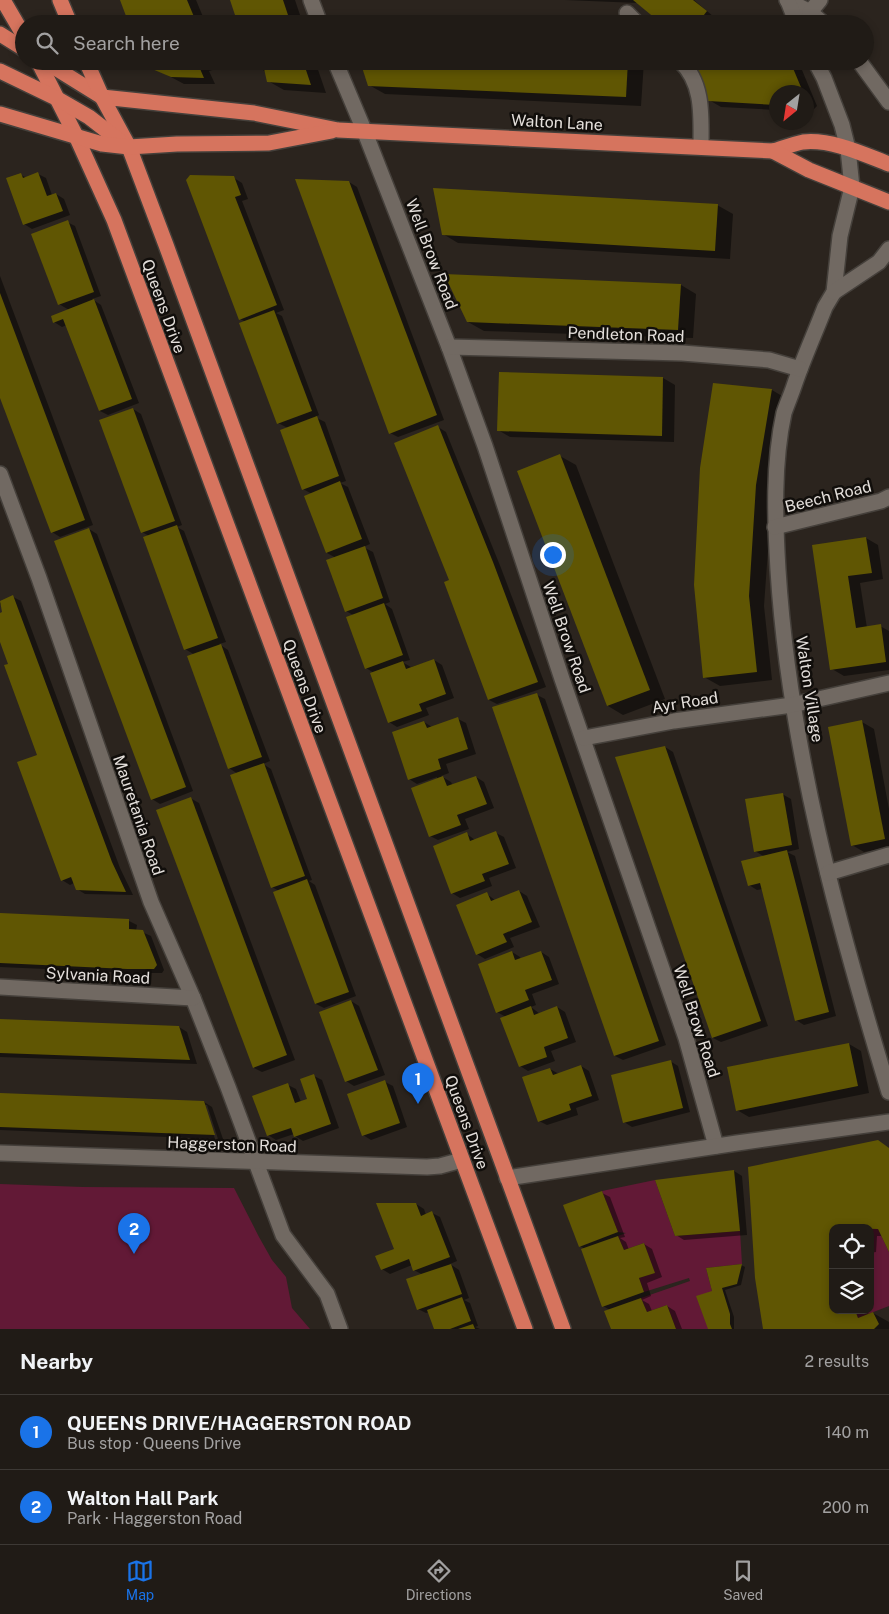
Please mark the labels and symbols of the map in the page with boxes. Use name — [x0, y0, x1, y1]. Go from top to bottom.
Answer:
north arrow — [769, 85, 814, 130]
street label: Walton Lane — [511, 111, 603, 134]
street label: Well Brow Road — [402, 196, 461, 312]
street label: Queens Drive — [138, 257, 189, 356]
street label: Pendleton Road — [567, 323, 685, 346]
street label: Beech Road — [783, 477, 873, 516]
your location — [540, 542, 566, 568]
street label: Well Brow Road — [539, 579, 595, 696]
street label: Walton Village — [792, 635, 827, 744]
street label: Queens Drive — [279, 637, 330, 736]
street label: Ayr Road — [651, 688, 720, 717]
street label: Mauretania Road — [109, 752, 168, 878]
street label: Sylvania Road — [45, 963, 151, 988]
street label: Well Brow Road — [669, 963, 724, 1080]
pin: 1 — [402, 1063, 434, 1104]
street label: Queens Drive — [441, 1073, 492, 1172]
street label: Haggerston Road — [167, 1133, 297, 1156]
pin: 2 — [118, 1213, 150, 1254]

